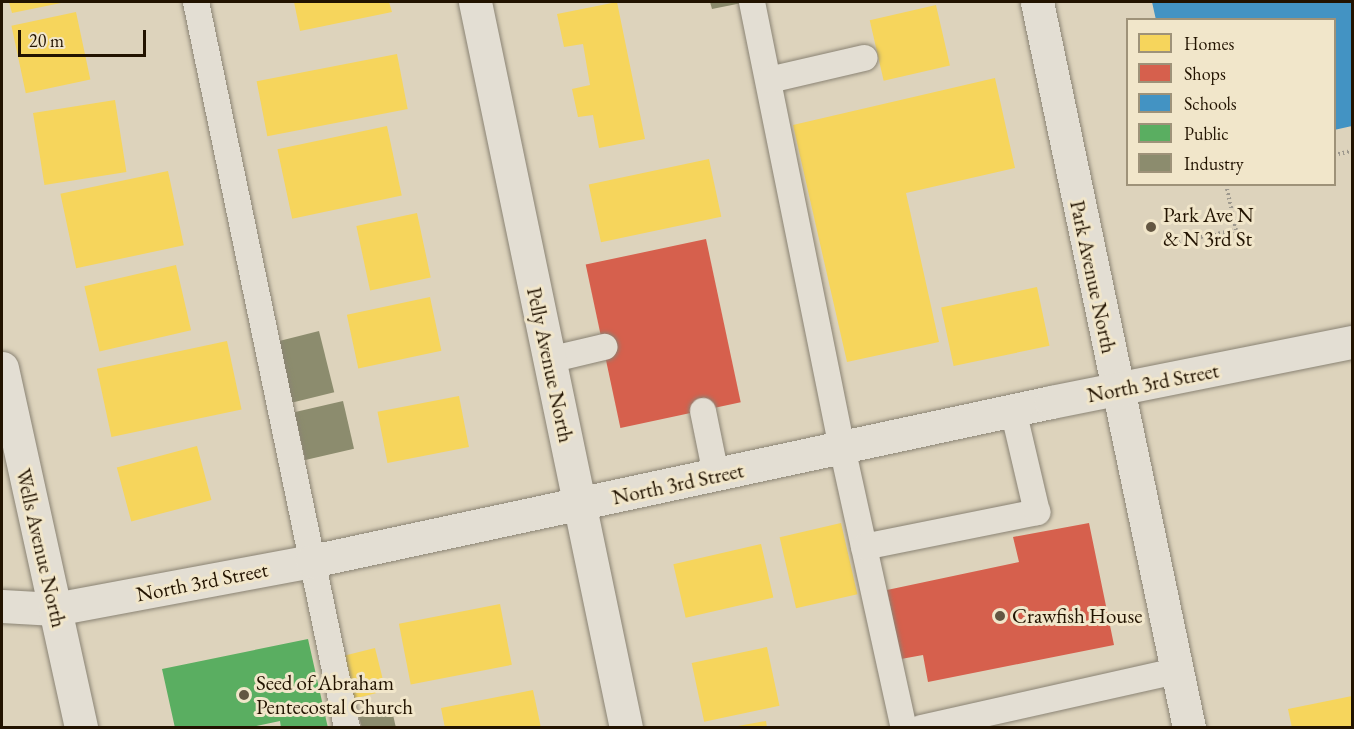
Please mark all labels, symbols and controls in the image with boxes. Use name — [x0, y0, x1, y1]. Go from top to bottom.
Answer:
scale bar — [21, 18, 148, 56]
legend — [1126, 18, 1336, 186]
text: 20 m — [29, 29, 64, 52]
text: Homes — [1184, 32, 1234, 55]
text: Shops — [1184, 62, 1226, 85]
text: Schools — [1184, 92, 1237, 115]
text: Public — [1184, 122, 1228, 145]
text: Industry — [1184, 152, 1244, 175]
street label: Park Avenue North — [1064, 198, 1122, 356]
place label: Park Ave N & N 3rd St — [1163, 202, 1254, 252]
marker: Park Ave N & N 3rd St — [1144, 220, 1158, 234]
street label: Pelly Avenue North — [521, 285, 579, 445]
street label: North 3rd Street — [1085, 358, 1221, 408]
street label: North 3rd Street — [610, 458, 746, 510]
street label: Wells Avenue North — [10, 466, 72, 630]
street label: North 3rd Street — [134, 557, 270, 607]
place label: Crawfish House — [1012, 603, 1142, 629]
marker: Crawfish House — [993, 609, 1007, 623]
place label: Seed of Abraham Pentecostal Church — [256, 670, 413, 720]
marker: Seed of Abraham Pentecostal Church — [237, 688, 251, 702]

